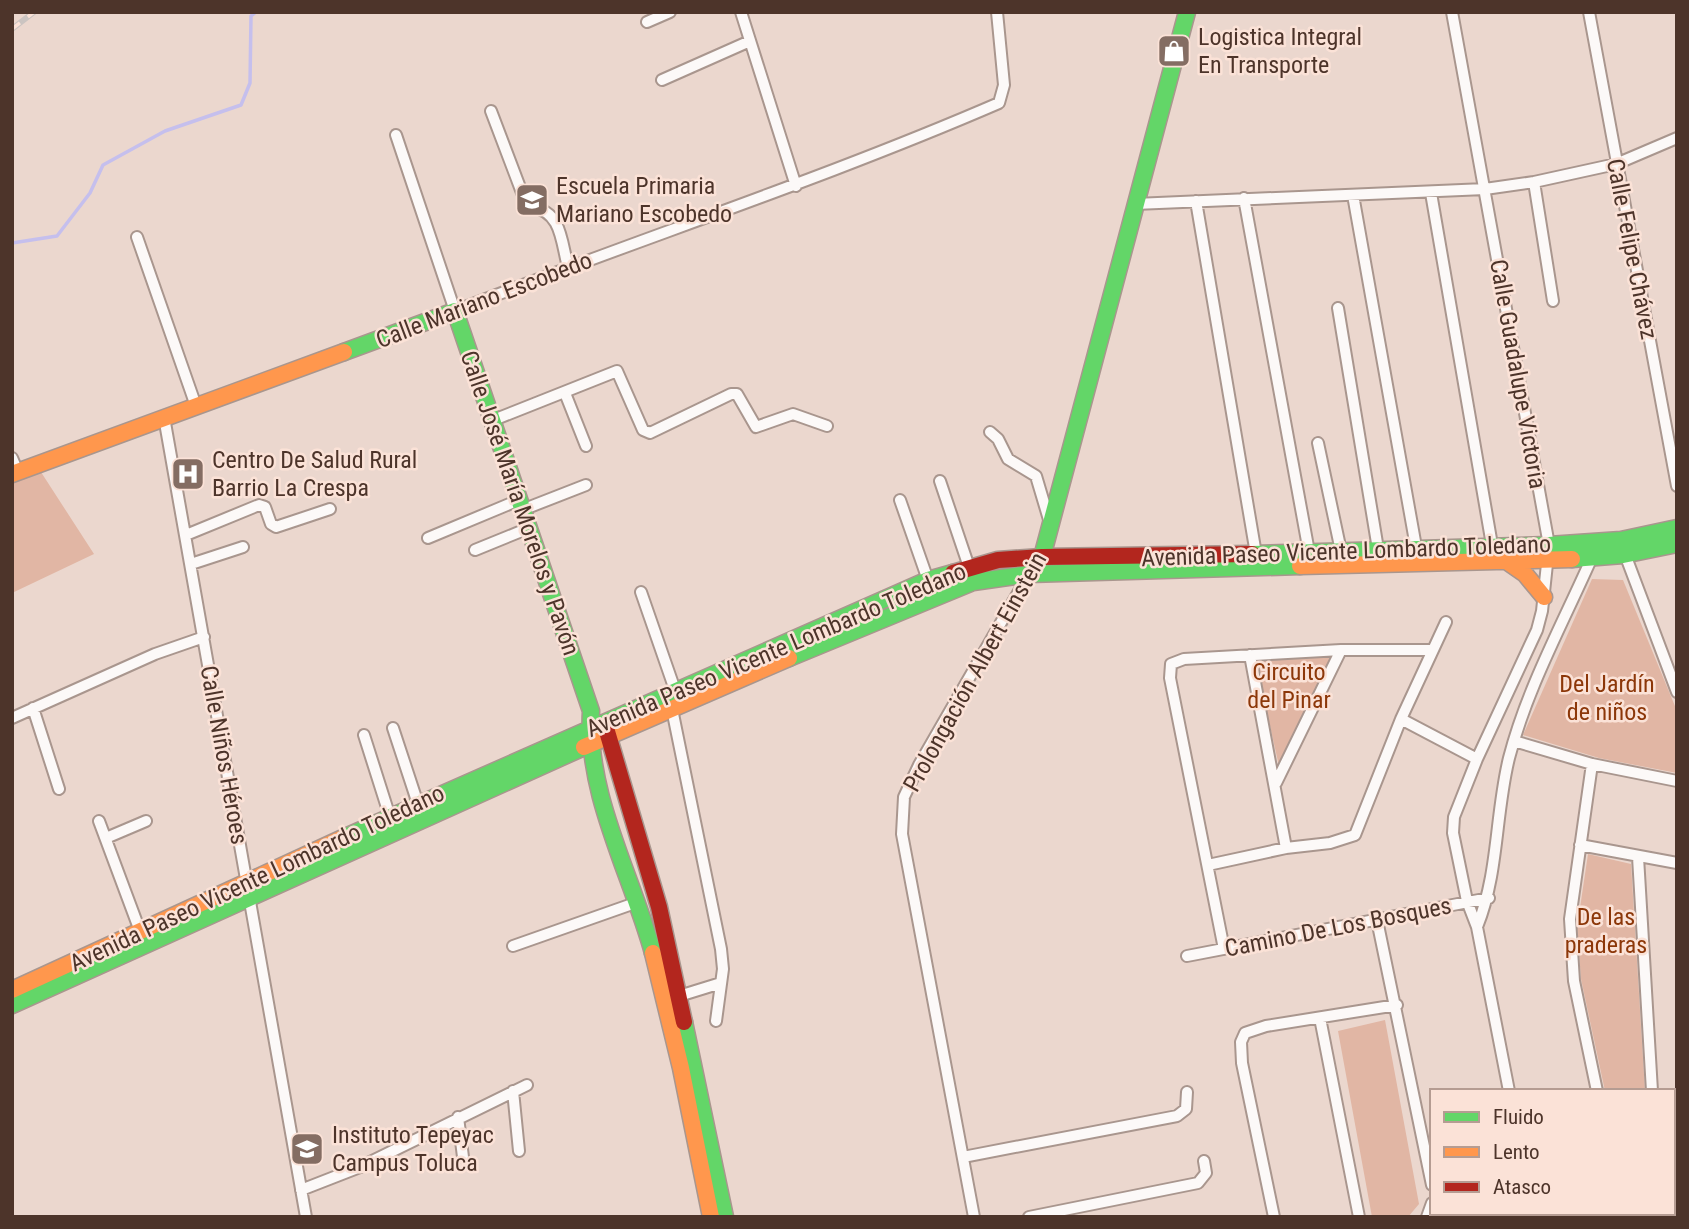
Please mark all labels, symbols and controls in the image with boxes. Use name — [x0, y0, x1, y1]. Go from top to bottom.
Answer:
place label: Logistica Integral En Transporte — [1198, 23, 1362, 79]
shop icon: Logistica Integral En Transporte — [1155, 32, 1193, 70]
street label: Calle Felipe Chávez — [1601, 156, 1663, 342]
place label: Escuela Primaria Mariano Escobedo — [556, 172, 732, 228]
school or university icon: Escuela Primaria Mariano Escobedo — [513, 181, 551, 219]
street label: Calle Mariano Escobedo — [372, 246, 596, 354]
street label: Calle Guadalupe Victoria — [1484, 257, 1552, 491]
street label: Calle José María Morelos y Pavón — [455, 347, 585, 659]
place label: Centro De Salud Rural Barrio La Crespa — [212, 446, 417, 502]
hospital icon: Centro De Salud Rural Barrio La Crespa — [169, 455, 207, 493]
street label: Avenida Paseo Vicente Lombardo Toledano — [1141, 530, 1551, 572]
street label: Prolongación Albert Einstein — [898, 548, 1052, 796]
street label: Avenida Paseo Vicente Lombardo Toledano — [582, 557, 970, 743]
park label: Circuito del Pinar — [1247, 658, 1331, 714]
street label: Calle Niños Héroes — [195, 664, 253, 846]
park label: Del Jardín de niños — [1559, 670, 1655, 726]
street label: Avenida Paseo Vicente Lombardo Toledano — [65, 779, 449, 977]
street label: Camino De Los Bosques — [1222, 891, 1454, 963]
park label: De las praderas — [1565, 903, 1647, 959]
legend — [1430, 1089, 1675, 1215]
text: Fluido — [1493, 1105, 1544, 1129]
place label: Instituto Tepeyac Campus Toluca — [332, 1121, 494, 1177]
school or university icon: Instituto Tepeyac Campus Toluca — [288, 1130, 326, 1168]
text: Lento — [1493, 1140, 1540, 1164]
text: Atasco — [1493, 1175, 1551, 1199]

